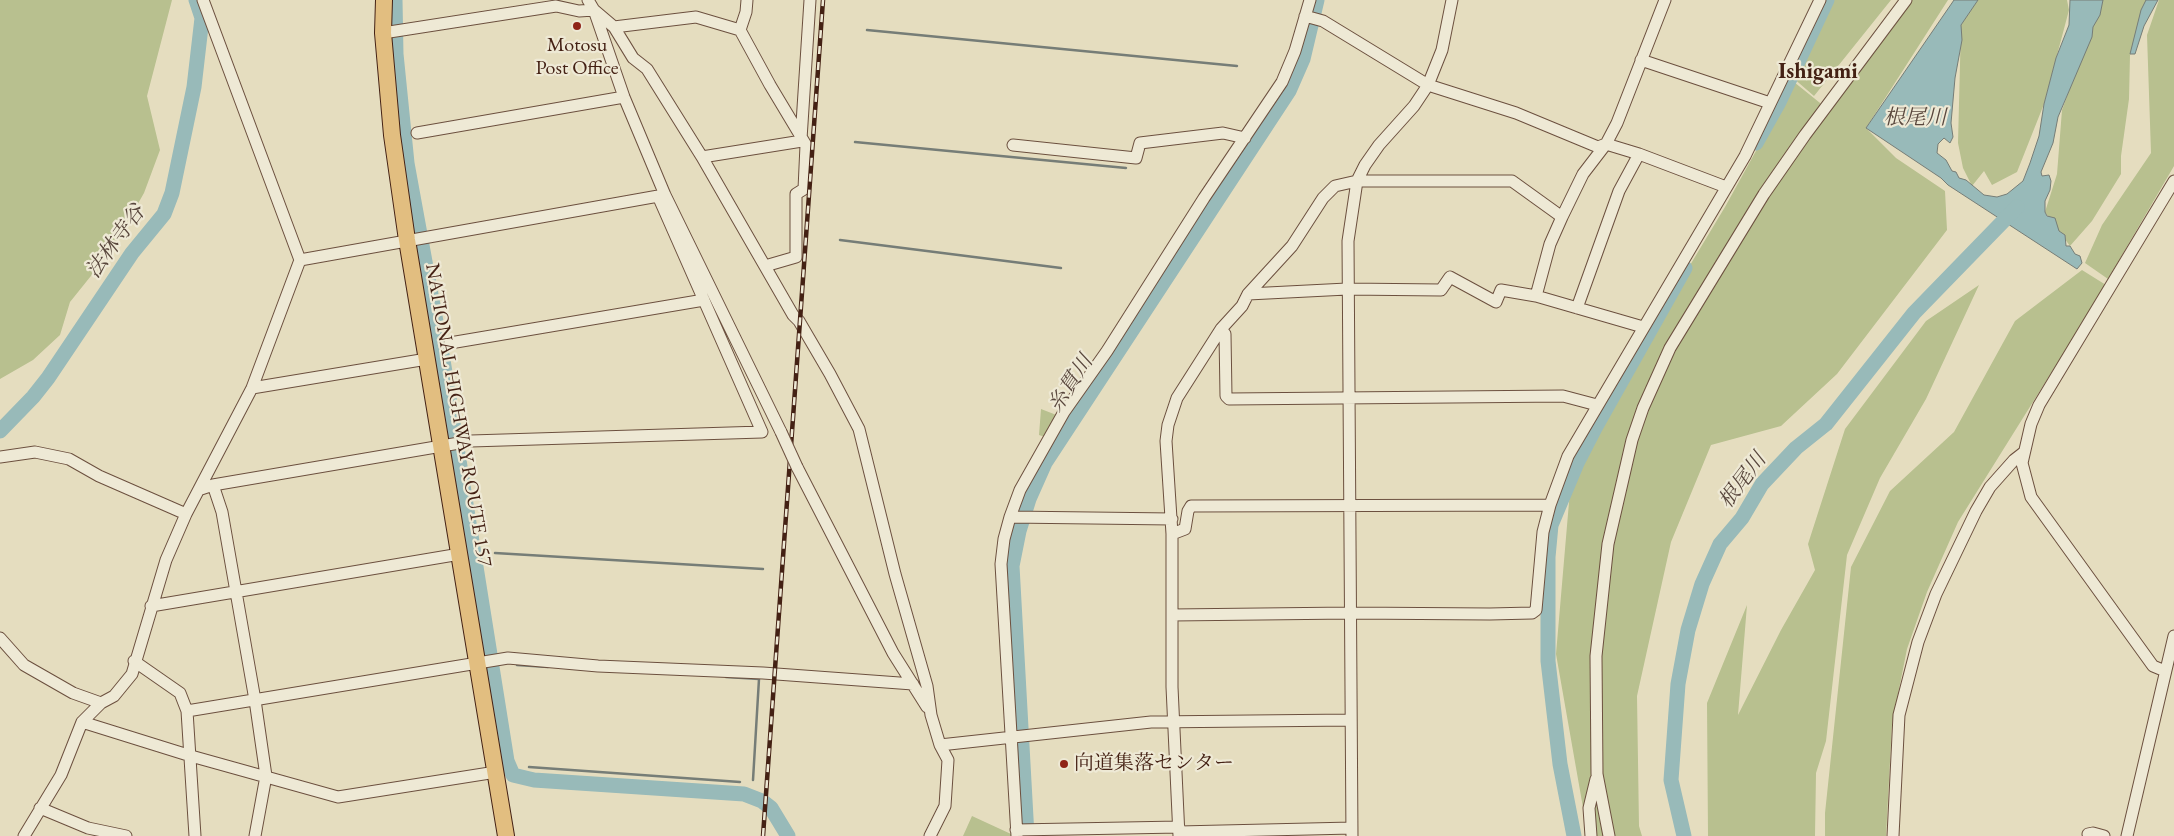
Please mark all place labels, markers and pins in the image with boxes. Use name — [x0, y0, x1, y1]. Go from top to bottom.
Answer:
marker: Motosu Post Office — [571, 20, 583, 32]
place label: Motosu Post Office — [536, 34, 618, 81]
place label: 向道集落センター — [1074, 752, 1234, 776]
marker: 向道集落センター — [1058, 758, 1070, 770]

